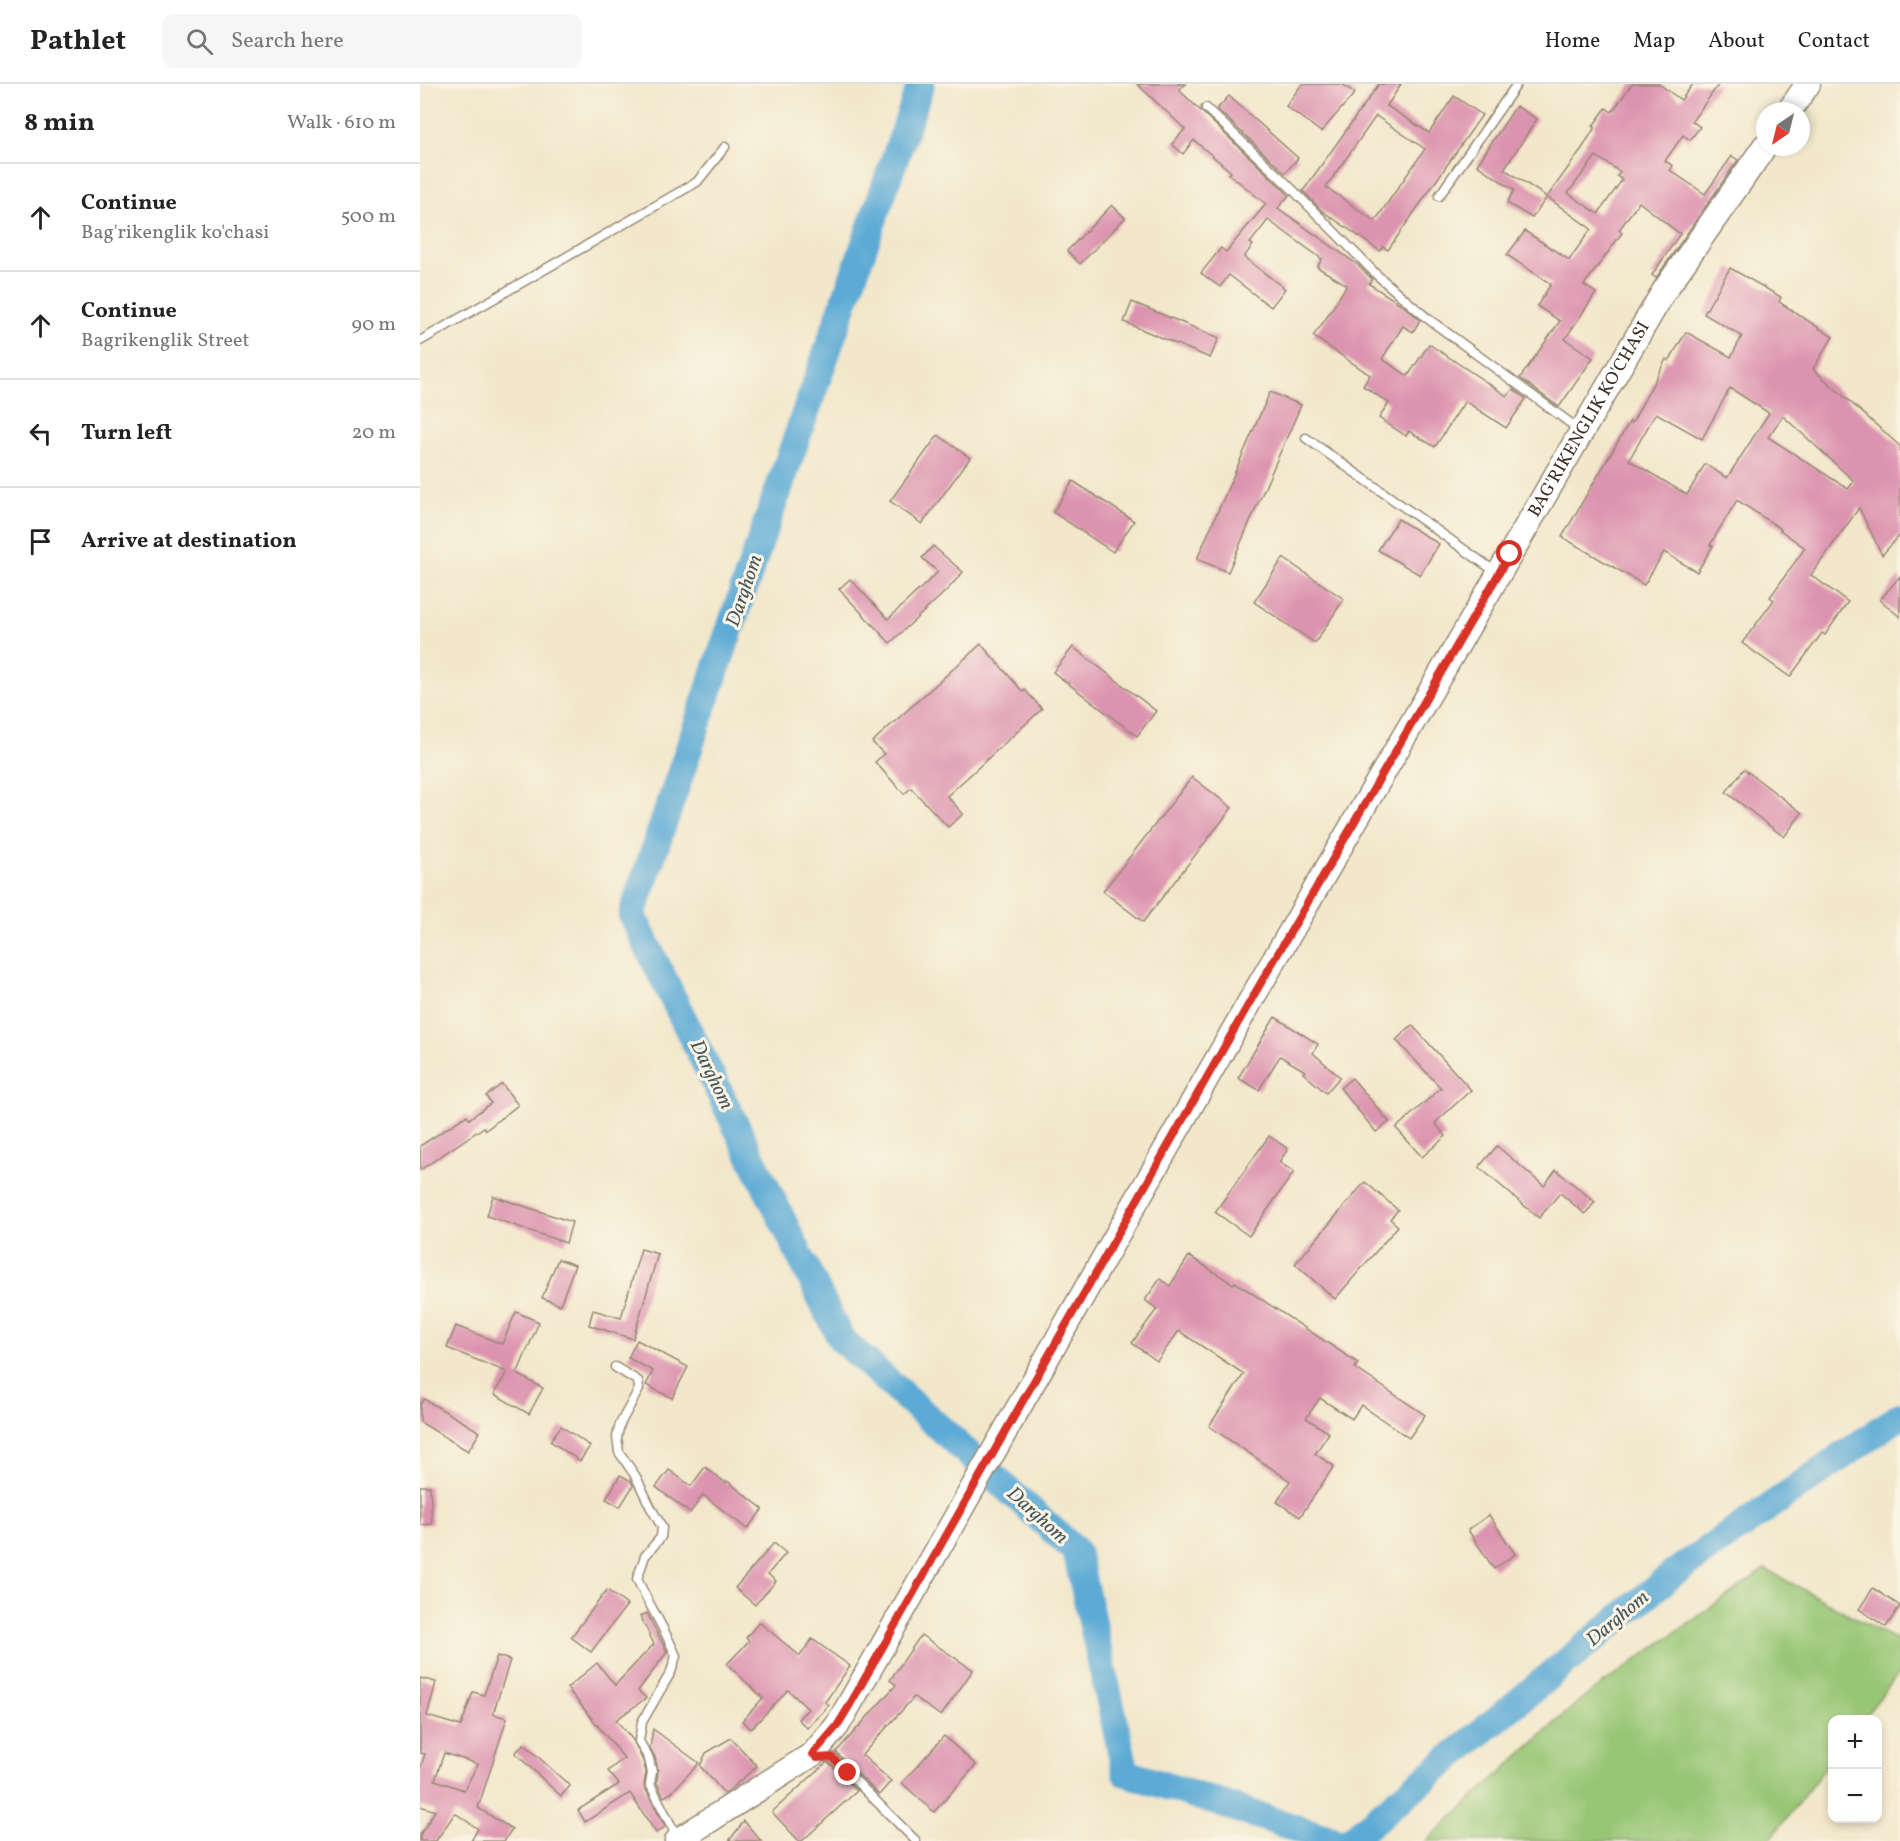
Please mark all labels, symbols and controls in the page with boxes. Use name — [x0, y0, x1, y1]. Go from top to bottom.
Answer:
search box — [162, 14, 582, 68]
text: Pathlet — [30, 22, 126, 61]
icon: search — [183, 25, 216, 58]
text: Search here — [231, 26, 344, 57]
text: Home — [1545, 27, 1600, 56]
text: Map — [1633, 27, 1675, 56]
text: About — [1708, 27, 1765, 56]
text: Contact — [1798, 27, 1870, 56]
north arrow — [1756, 102, 1810, 156]
text: 8 min — [24, 105, 95, 141]
text: Walk · 610 m — [287, 109, 396, 137]
text: Continue — [81, 188, 177, 219]
icon: ahead — [24, 201, 57, 234]
text: 500 m — [341, 203, 396, 231]
text: Bag'rikenglik ko'chasi — [81, 219, 269, 247]
text: Continue — [81, 296, 177, 327]
icon: ahead — [24, 309, 57, 342]
text: 90 m — [352, 311, 396, 339]
street label: BAG'RIKENGLIK KO'CHASI — [1522, 317, 1656, 522]
text: Bagrikenglik Street — [81, 327, 250, 355]
icon: left — [24, 417, 57, 450]
text: Turn left — [81, 418, 172, 449]
text: 20 m — [352, 419, 396, 447]
icon: arrive — [24, 525, 57, 558]
text: Arrive at destination — [81, 526, 297, 557]
route start — [1496, 540, 1522, 566]
water label: Darghоm — [720, 551, 770, 631]
water label: Darghоm — [682, 1035, 740, 1115]
water label: Darghоm — [1000, 1481, 1074, 1551]
water label: Darghоm — [1581, 1584, 1655, 1654]
map controls — [1828, 1715, 1882, 1823]
button: + — [1828, 1715, 1882, 1769]
route end — [834, 1759, 860, 1785]
button: − — [1828, 1769, 1882, 1823]

